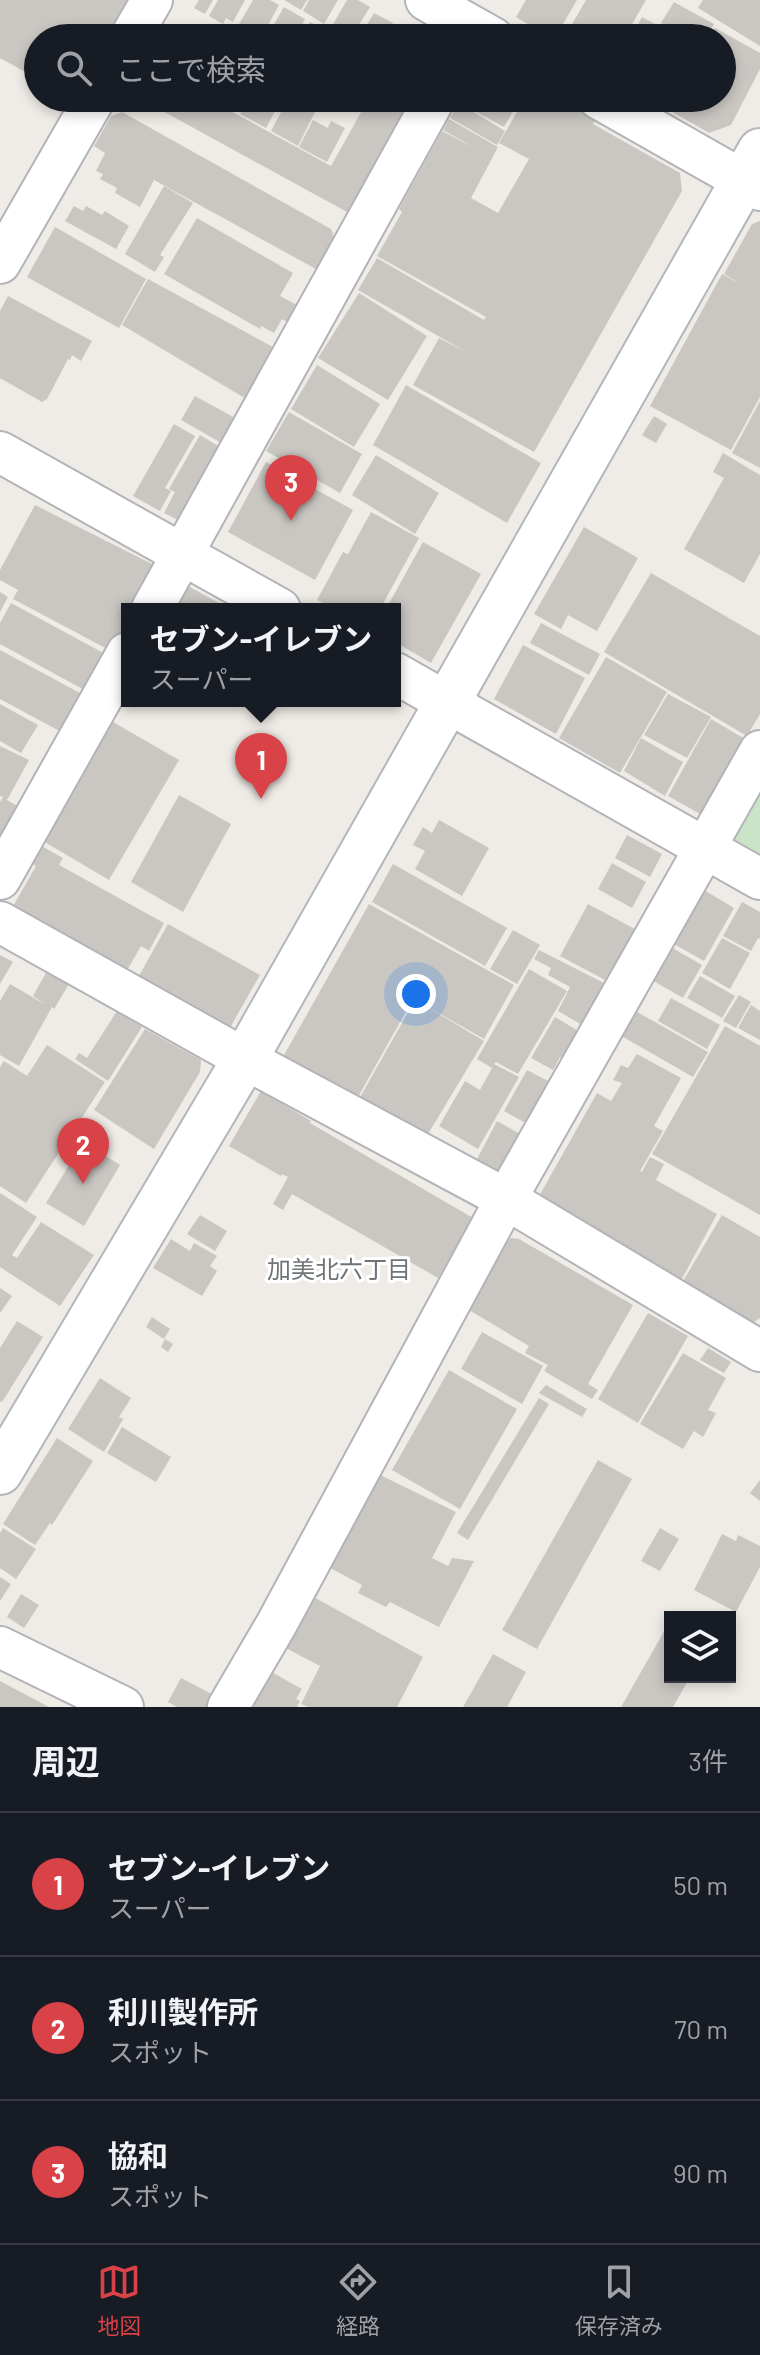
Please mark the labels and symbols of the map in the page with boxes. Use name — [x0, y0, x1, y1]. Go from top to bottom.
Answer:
pin: 3 — [265, 455, 317, 521]
pin: 1 — [235, 733, 287, 799]
your location — [396, 974, 436, 1014]
pin: 2 — [57, 1118, 109, 1184]
district label: 加美北六丁目 — [267, 1254, 411, 1283]

